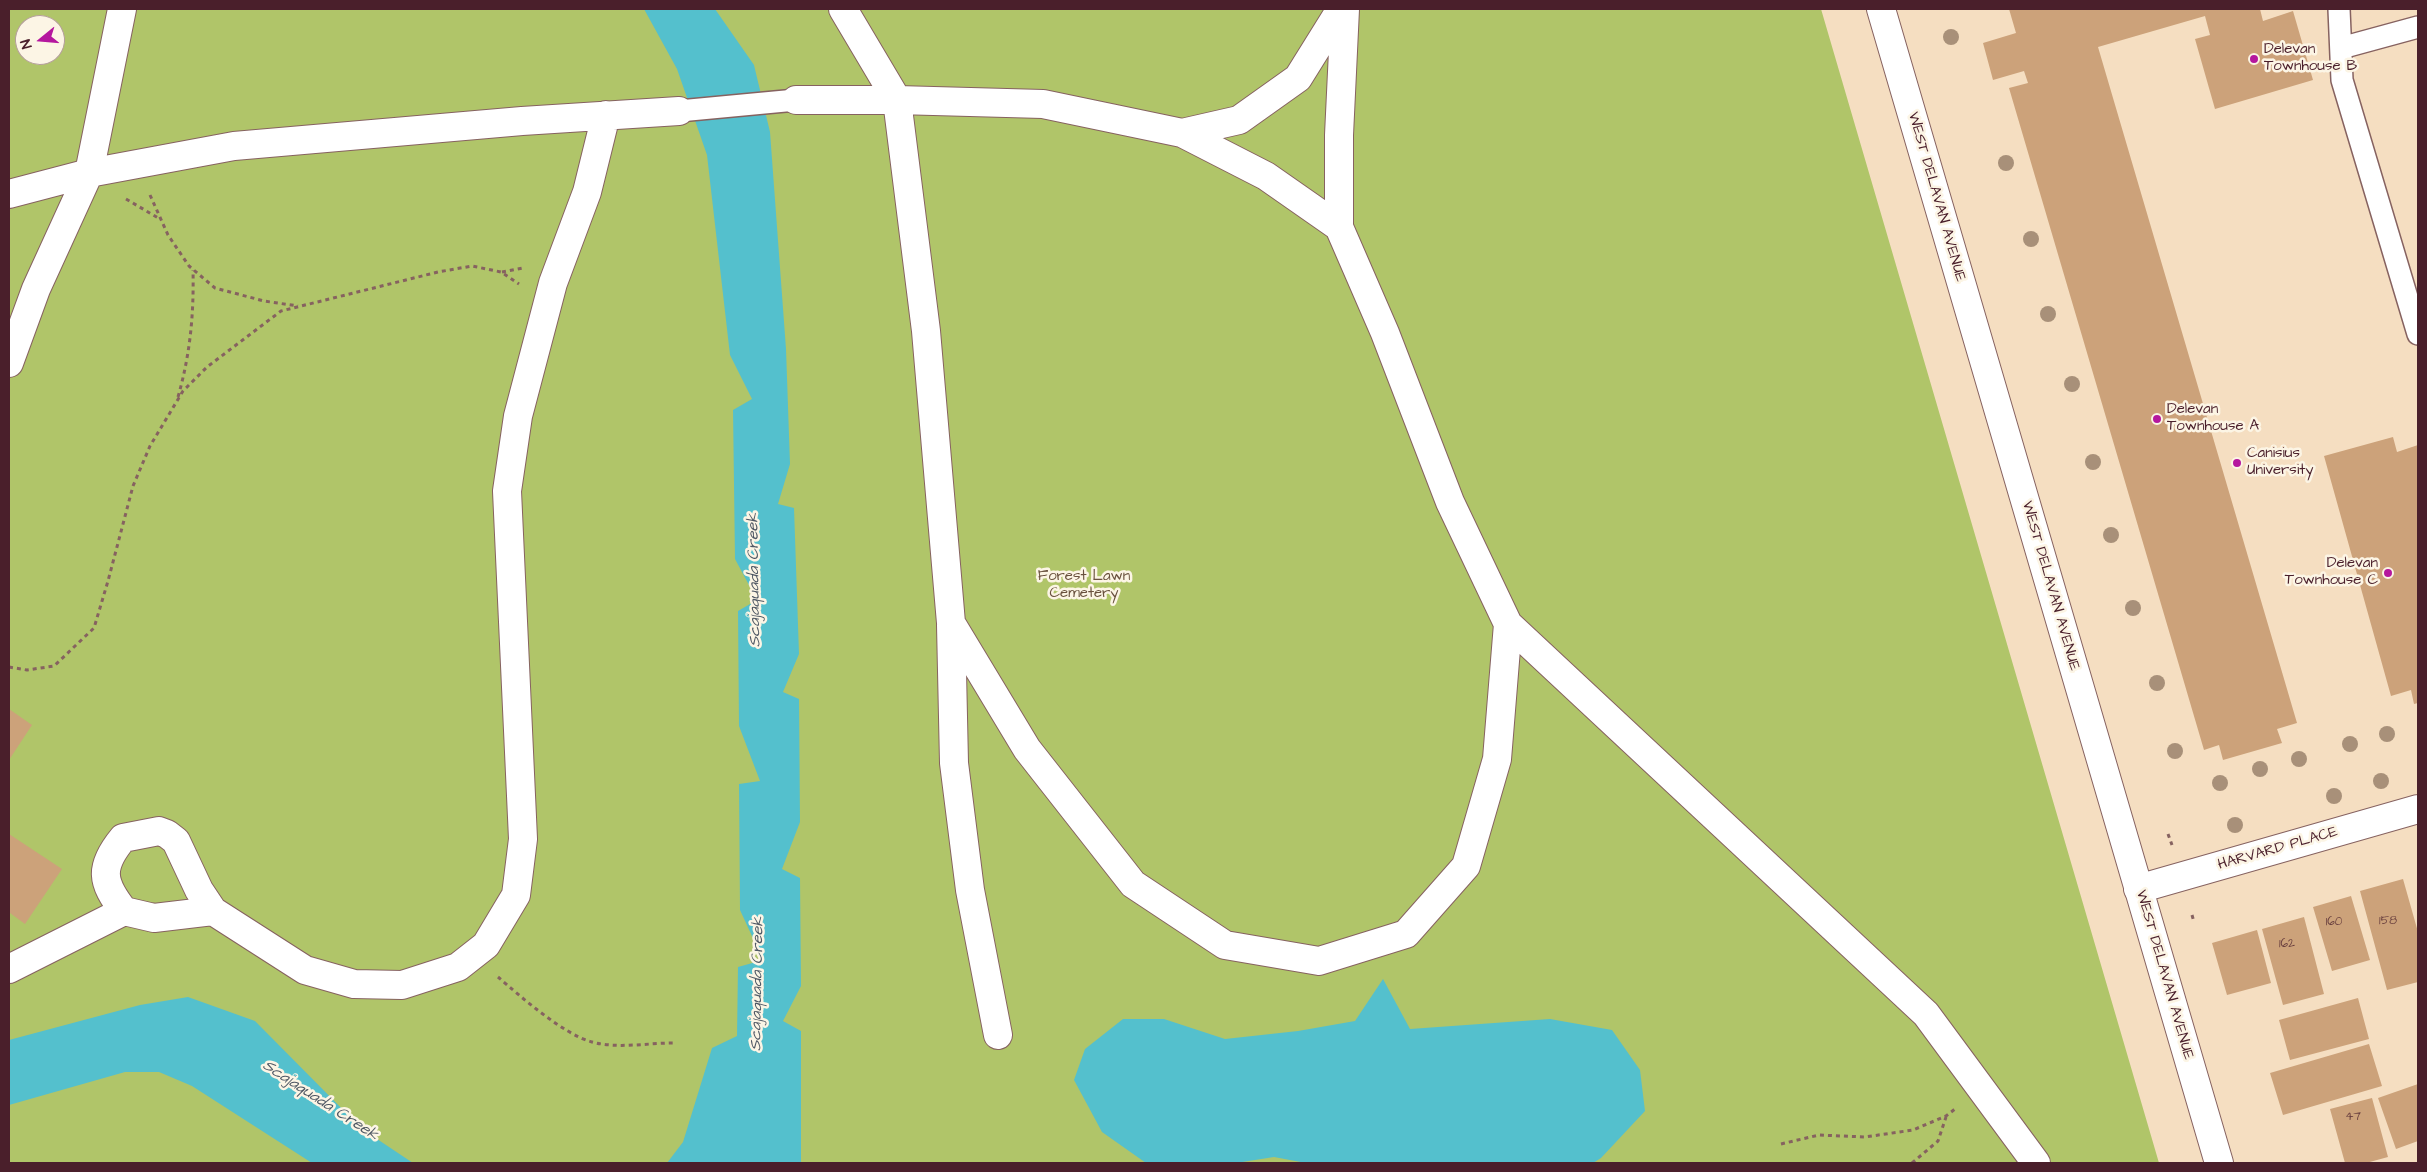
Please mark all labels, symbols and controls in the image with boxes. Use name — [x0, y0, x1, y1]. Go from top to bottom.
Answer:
north arrow — [15, 15, 65, 65]
text: N — [16, 37, 37, 51]
place label: Delevan Townhouse B — [2264, 41, 2357, 76]
marker: Delevan Townhouse B — [2248, 53, 2260, 65]
street label: WEST DELAVAN AVENUE — [1903, 110, 1969, 284]
place label: Delevan Townhouse A — [2167, 401, 2259, 436]
marker: Delevan Townhouse A — [2151, 413, 2163, 425]
place label: Canisius University — [2247, 445, 2313, 480]
marker: Canisius University — [2231, 457, 2243, 469]
street label: WEST DELAVAN AVENUE — [2017, 499, 2083, 673]
water label: Scajaquada Creek — [744, 513, 766, 647]
place label: Delevan Townhouse C — [2285, 555, 2378, 590]
marker: Delevan Townhouse C — [2382, 567, 2394, 579]
park label: Forest Lawn Cemetery — [1038, 568, 1130, 603]
street label: HARVARD PLACE — [2216, 823, 2340, 875]
street label: WEST DELAVAN AVENUE — [2131, 888, 2197, 1062]
house number: 158 — [2379, 914, 2397, 928]
house number: 160 — [2326, 915, 2342, 929]
water label: Scajaquada Creek — [747, 917, 769, 1051]
house number: 162 — [2279, 937, 2295, 951]
water label: Scajaquada Creek — [259, 1056, 381, 1146]
house number: 47 — [2345, 1110, 2361, 1124]

